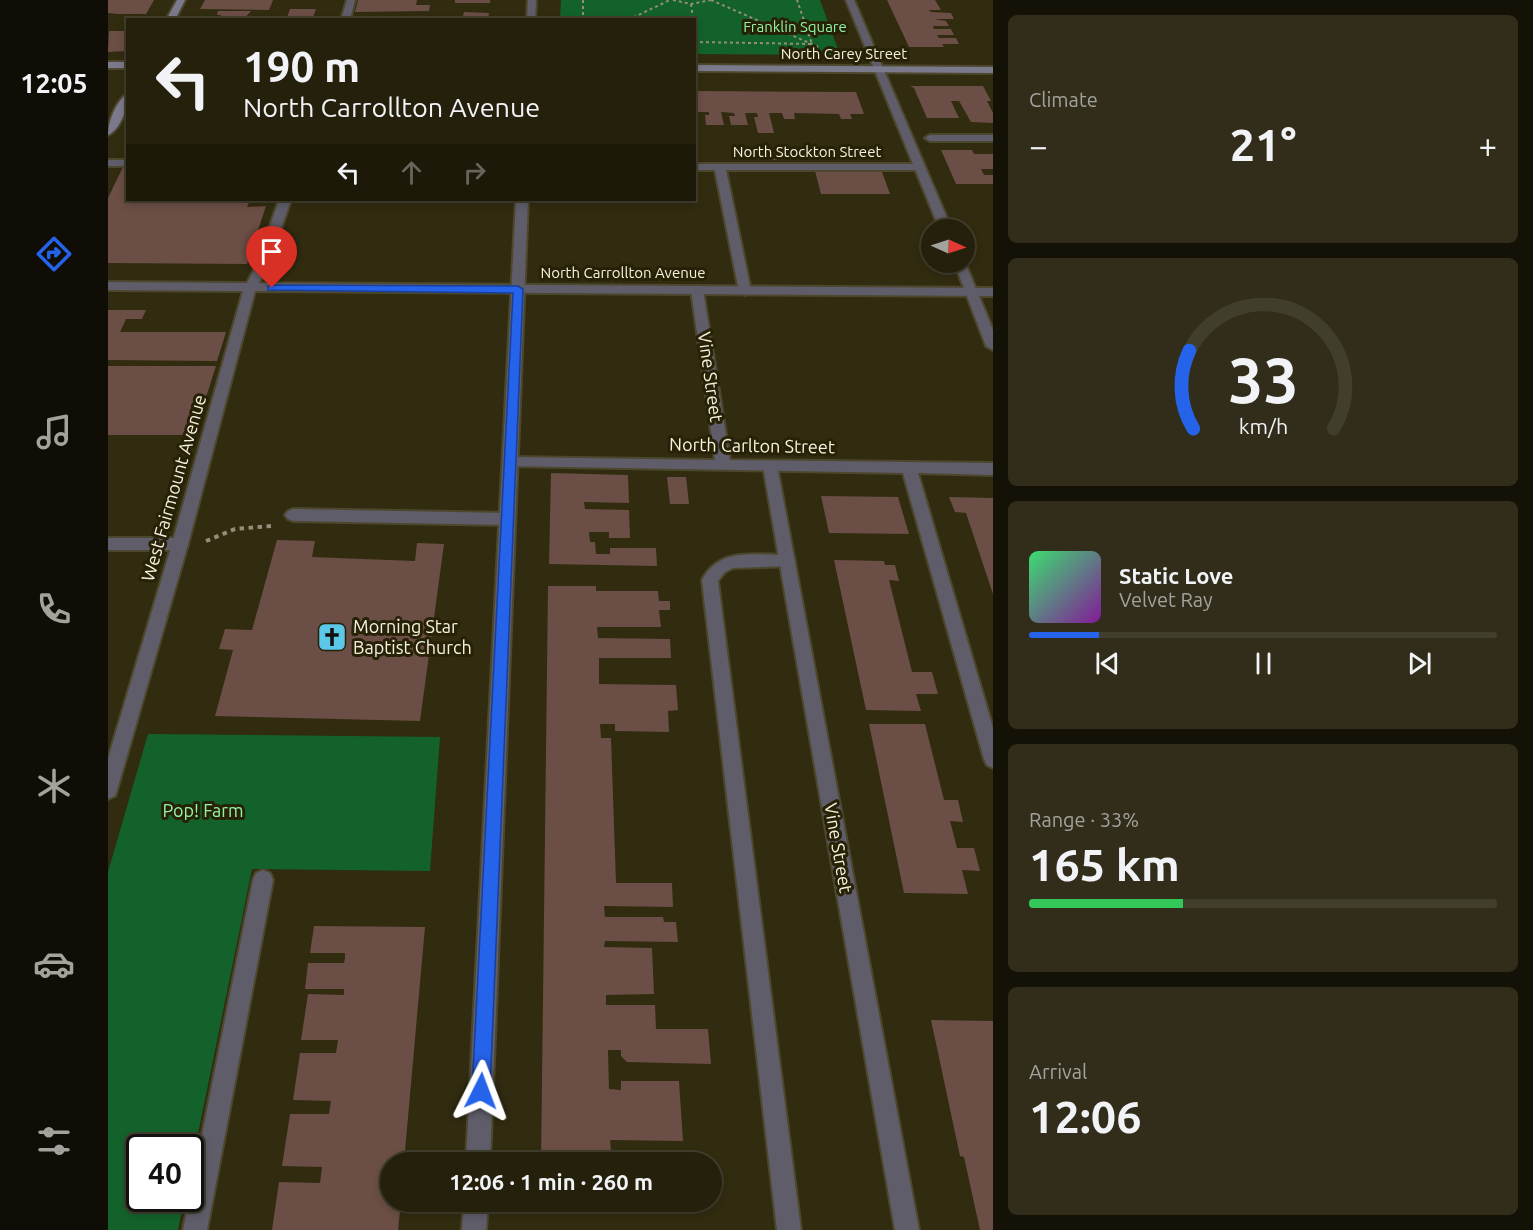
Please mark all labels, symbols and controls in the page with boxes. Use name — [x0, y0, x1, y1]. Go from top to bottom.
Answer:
park label: Franklin Square — [743, 18, 847, 35]
icon: left — [144, 42, 222, 120]
text: 190 m — [243, 43, 360, 90]
street label: North Carey Street — [781, 45, 907, 62]
text: 12:05 — [20, 68, 88, 98]
text: Climate — [1029, 88, 1098, 111]
text: North Carrollton Avenue — [243, 92, 540, 122]
text: 21° — [1230, 119, 1296, 170]
text: − — [1029, 127, 1048, 164]
text: + — [1478, 127, 1497, 164]
street label: North Stockton Street — [733, 143, 881, 160]
icon: left — [332, 156, 365, 189]
icon: ahead — [395, 156, 428, 189]
icon: right — [458, 156, 491, 189]
north arrow — [921, 219, 975, 273]
map controls — [921, 219, 975, 273]
pin — [246, 226, 297, 288]
icon: directions — [33, 233, 75, 275]
icon: arrive — [255, 235, 288, 268]
street label: North Carrollton Avenue — [540, 264, 706, 281]
street label: Vine Street — [695, 330, 727, 423]
text: 33 — [1228, 345, 1298, 415]
street label: West Fairmount Avenue — [137, 392, 209, 583]
icon: music — [33, 411, 75, 453]
text: km/h — [1238, 414, 1288, 438]
street label: North Carlton Street — [669, 434, 835, 456]
text: Static Love — [1119, 563, 1234, 588]
icon: phone — [33, 588, 75, 630]
text: Velvet Ray — [1119, 588, 1213, 611]
place label: Morning Star Baptist Church — [353, 616, 472, 657]
church icon: Morning Star Baptist Church — [316, 621, 348, 653]
icon: previous — [1091, 647, 1124, 680]
icon: pause — [1247, 647, 1280, 680]
icon: next — [1403, 647, 1436, 680]
icon: climate — [33, 765, 75, 807]
park label: Pop! Farm — [162, 800, 244, 820]
street label: Vine Street — [821, 801, 857, 894]
text: Range · 33% — [1029, 808, 1139, 831]
text: 165 km — [1029, 839, 1180, 890]
icon: car — [33, 943, 75, 985]
position arrow — [449, 1059, 513, 1123]
text: Arrival — [1029, 1060, 1087, 1083]
text: 12:06 — [1029, 1091, 1142, 1142]
icon: filters — [33, 1120, 75, 1162]
speed limit sign: 40 — [126, 1134, 204, 1212]
text: 12:06 · 1 min · 260 m — [449, 1169, 653, 1194]

